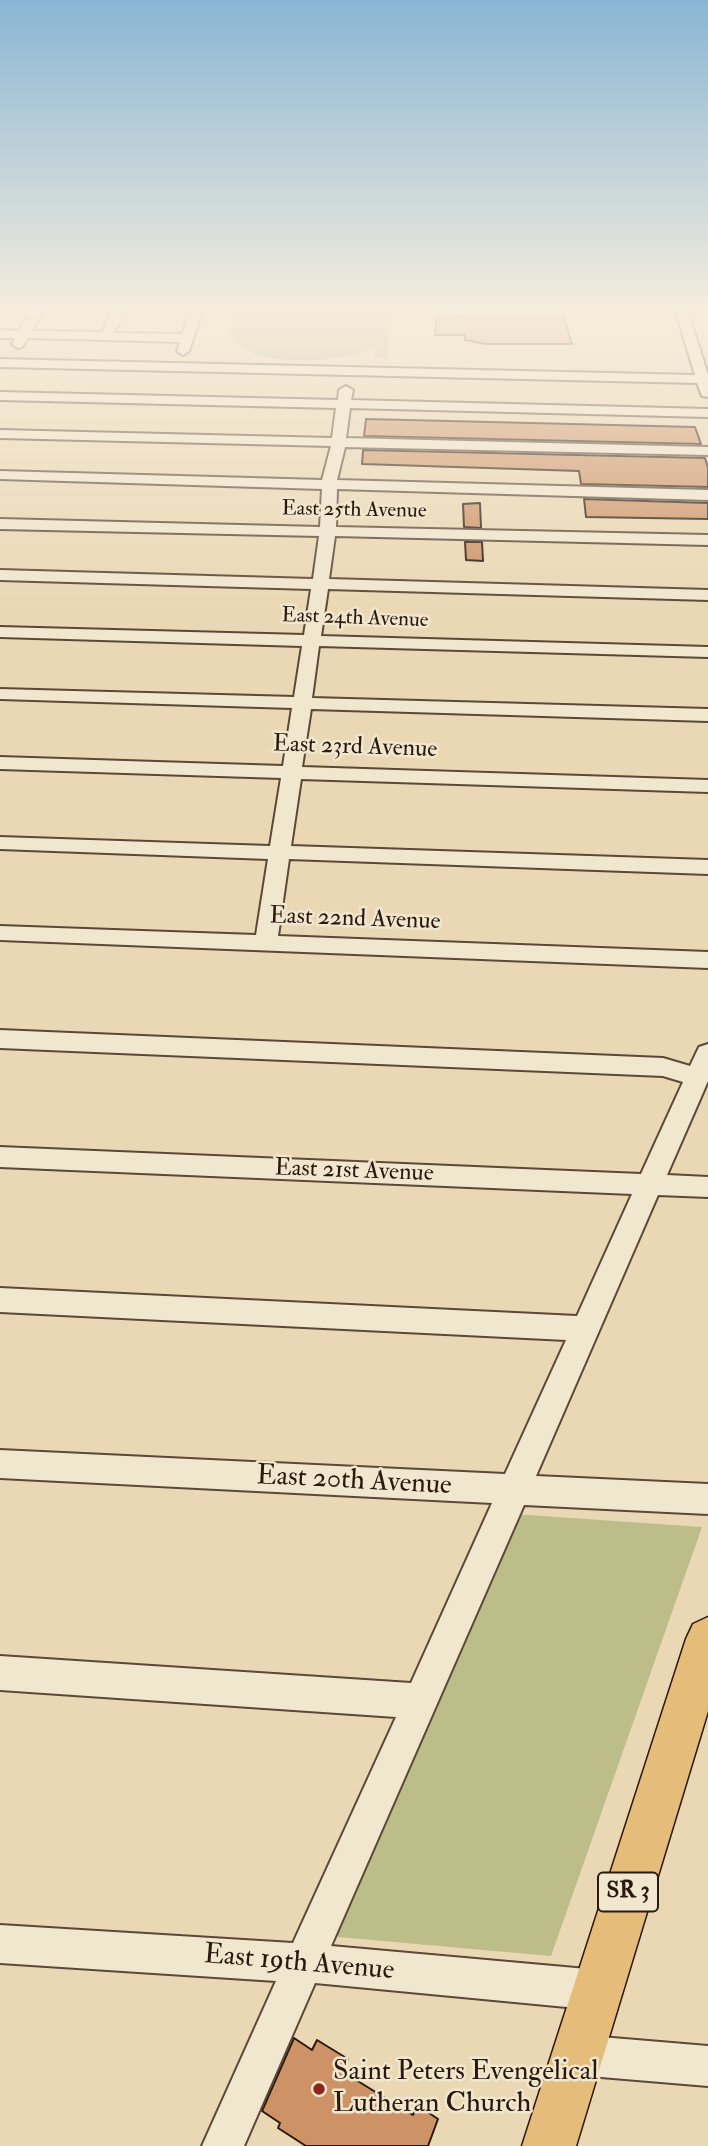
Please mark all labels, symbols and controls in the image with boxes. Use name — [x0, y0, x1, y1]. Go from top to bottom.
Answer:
street label: East 25th Avenue — [281, 497, 427, 525]
street label: East 24th Avenue — [281, 604, 429, 634]
street label: East 23rd Avenue — [272, 731, 438, 765]
street label: East 22nd Avenue — [269, 903, 441, 937]
street label: East 21st Avenue — [274, 1155, 434, 1189]
street label: East 20th Avenue — [256, 1460, 452, 1504]
road number: SR 3 — [598, 1872, 658, 1912]
street label: East 19th Avenue — [202, 1939, 396, 1989]
place label: Saint Peters Evengelical Lutheran Church — [333, 2056, 598, 2122]
marker: Saint Peters Evengelical Lutheran Church — [311, 2081, 327, 2097]

